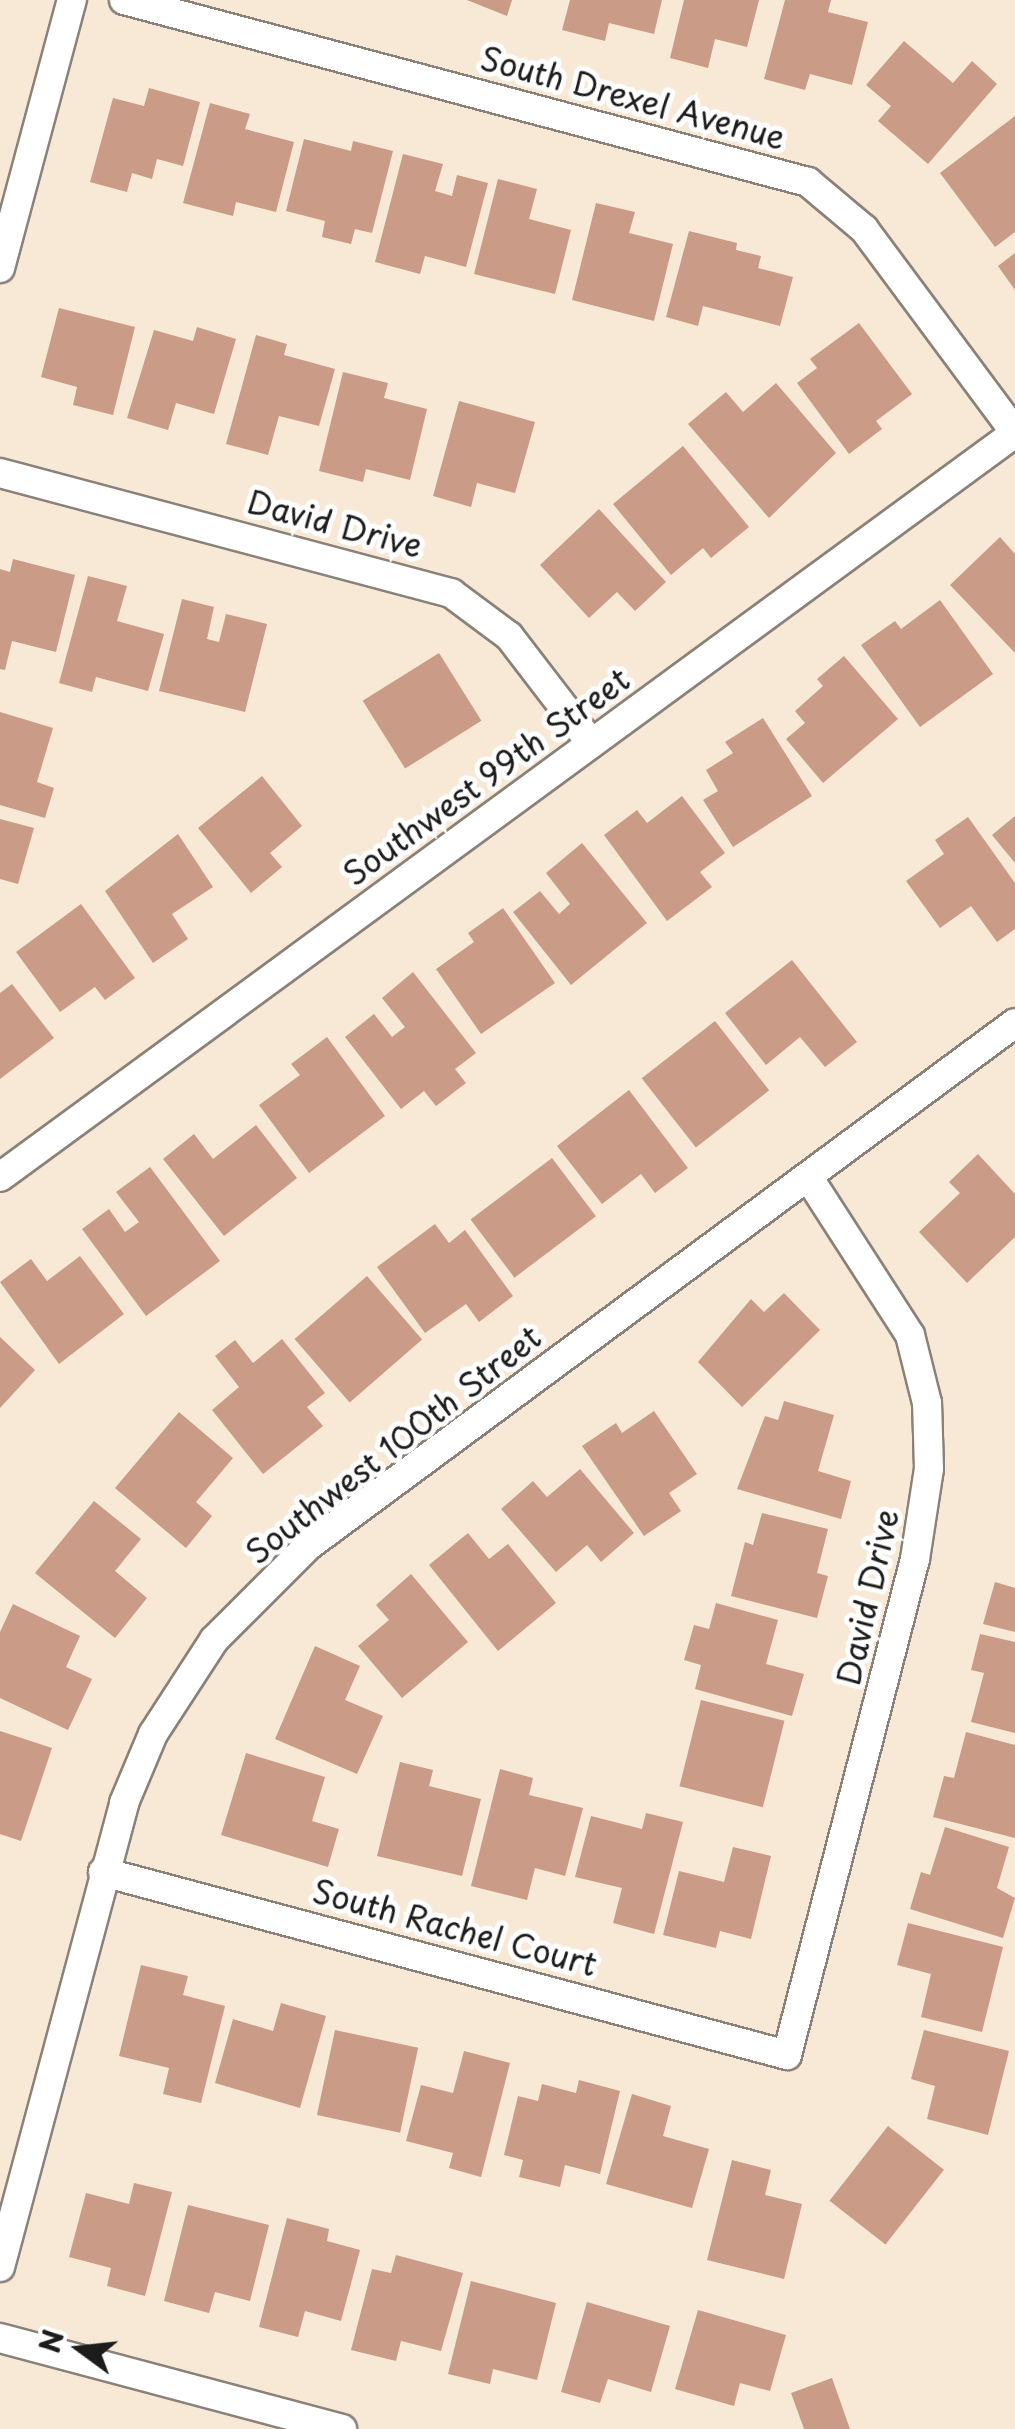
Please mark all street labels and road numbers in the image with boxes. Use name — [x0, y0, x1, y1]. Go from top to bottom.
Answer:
street label: South Drexel Avenue — [476, 38, 790, 156]
street label: David Drive — [243, 481, 427, 565]
street label: Southwest 99th Street — [335, 659, 637, 893]
street label: Southwest 100th Street — [237, 1316, 549, 1572]
street label: David Drive — [828, 1505, 906, 1689]
street label: South Rachel Court — [307, 1870, 603, 1984]

